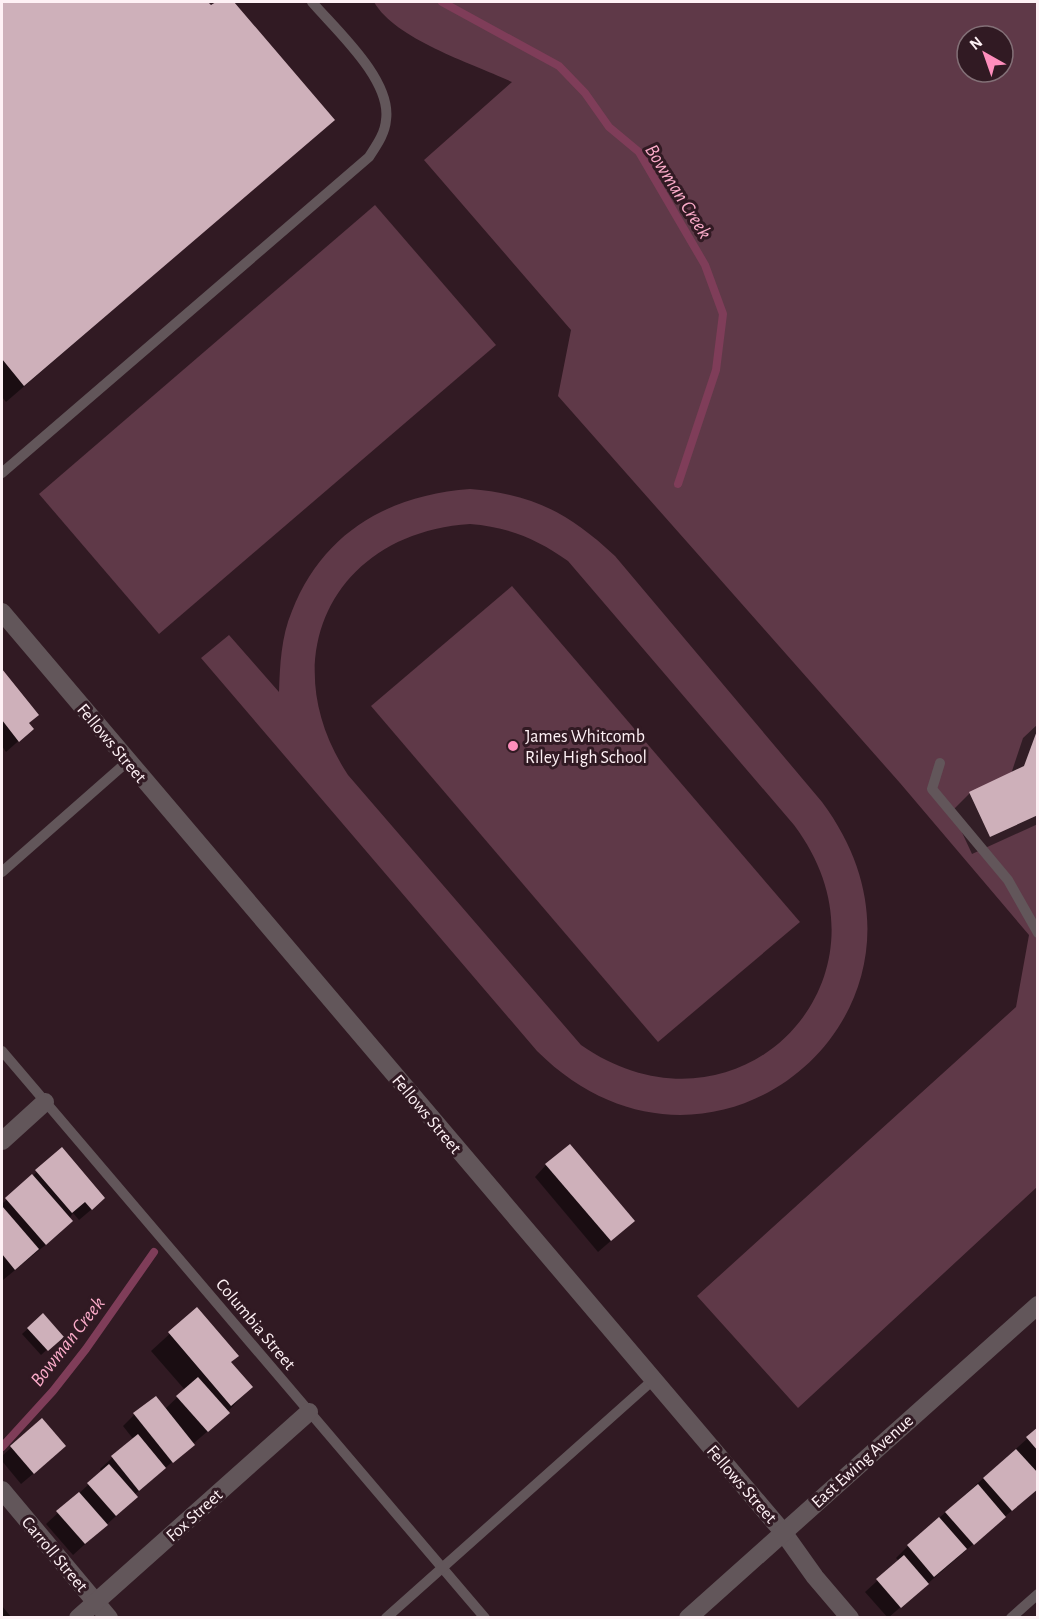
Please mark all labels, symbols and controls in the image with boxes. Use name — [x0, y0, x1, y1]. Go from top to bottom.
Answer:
north arrow — [955, 24, 1015, 84]
text: N — [967, 34, 985, 53]
water label: Bowman Creek — [641, 141, 715, 242]
street label: Fellows Street — [73, 701, 149, 787]
place label: James Whitcomb Riley High School — [525, 728, 647, 767]
marker: James Whitcomb Riley High School — [506, 739, 520, 753]
street label: Fellows Street — [388, 1072, 464, 1158]
street label: Columbia Street — [212, 1276, 299, 1374]
water label: Bowman Creek — [27, 1293, 109, 1390]
street label: East Ewing Avenue — [808, 1412, 917, 1512]
street label: Fellows Street — [703, 1442, 780, 1527]
street label: Fox Street — [163, 1486, 226, 1545]
street label: Carroll Street — [18, 1514, 91, 1596]

